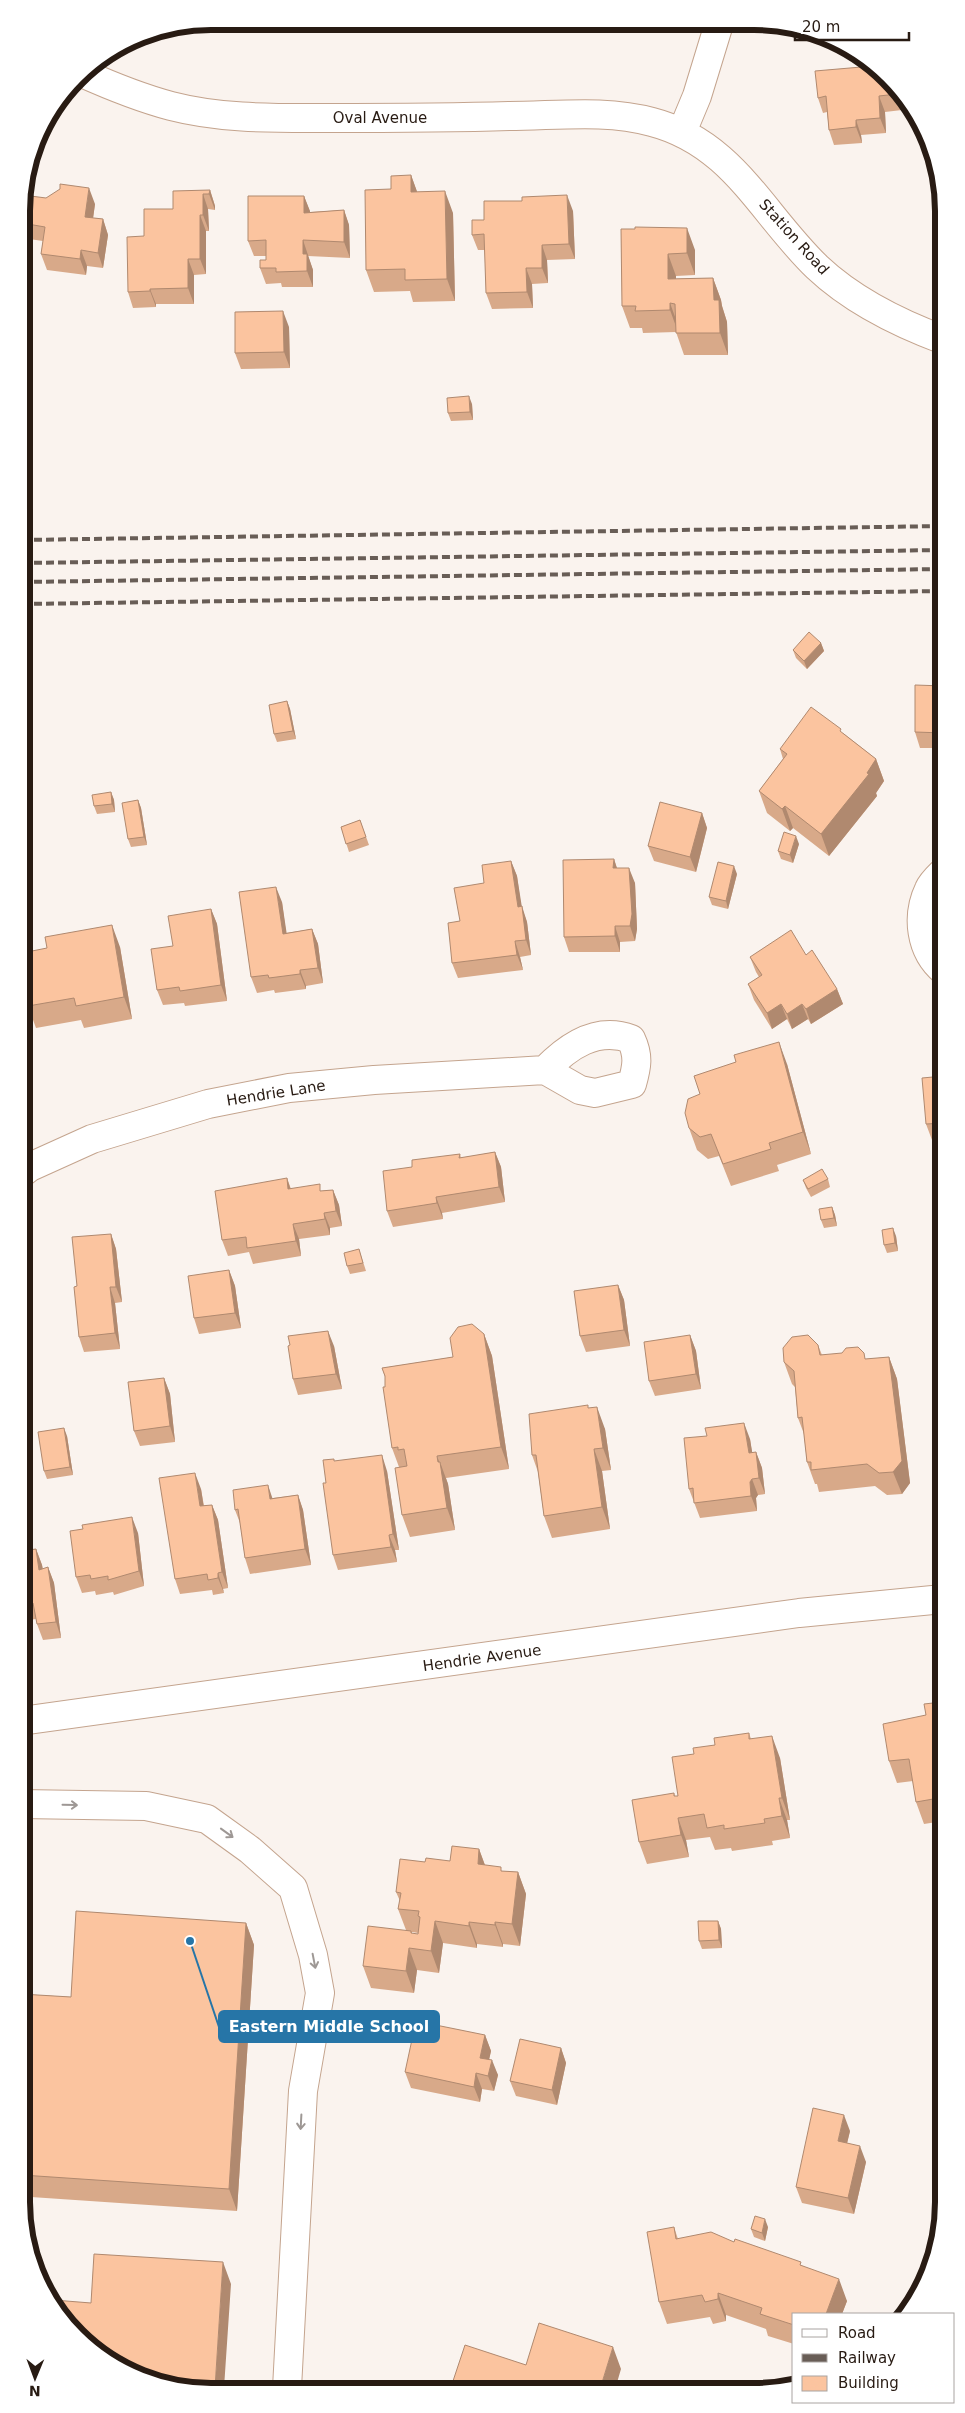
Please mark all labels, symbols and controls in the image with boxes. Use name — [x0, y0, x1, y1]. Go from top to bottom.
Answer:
scale bar — [795, 10, 909, 42]
text: 20 m — [802, 18, 840, 36]
street label: Oval Avenue — [333, 109, 427, 127]
street label: Station Road — [755, 195, 833, 279]
street label: Hendrie Lane — [225, 1076, 327, 1110]
street label: Hendrie Avenue — [422, 1641, 542, 1675]
one-way arrow — [62, 1800, 78, 1809]
one-way arrow — [219, 1828, 233, 1838]
one-way arrow — [309, 1953, 319, 1969]
callout: Eastern Middle School — [219, 2011, 439, 2042]
text: Eastern Middle School — [229, 2017, 429, 2036]
one-way arrow — [297, 2113, 306, 2129]
legend — [792, 2313, 955, 2403]
text: Road — [838, 2324, 876, 2342]
text: Railway — [838, 2349, 896, 2367]
north arrow — [10, 2353, 60, 2403]
text: Building — [838, 2374, 899, 2392]
text: N — [29, 2383, 41, 2399]

